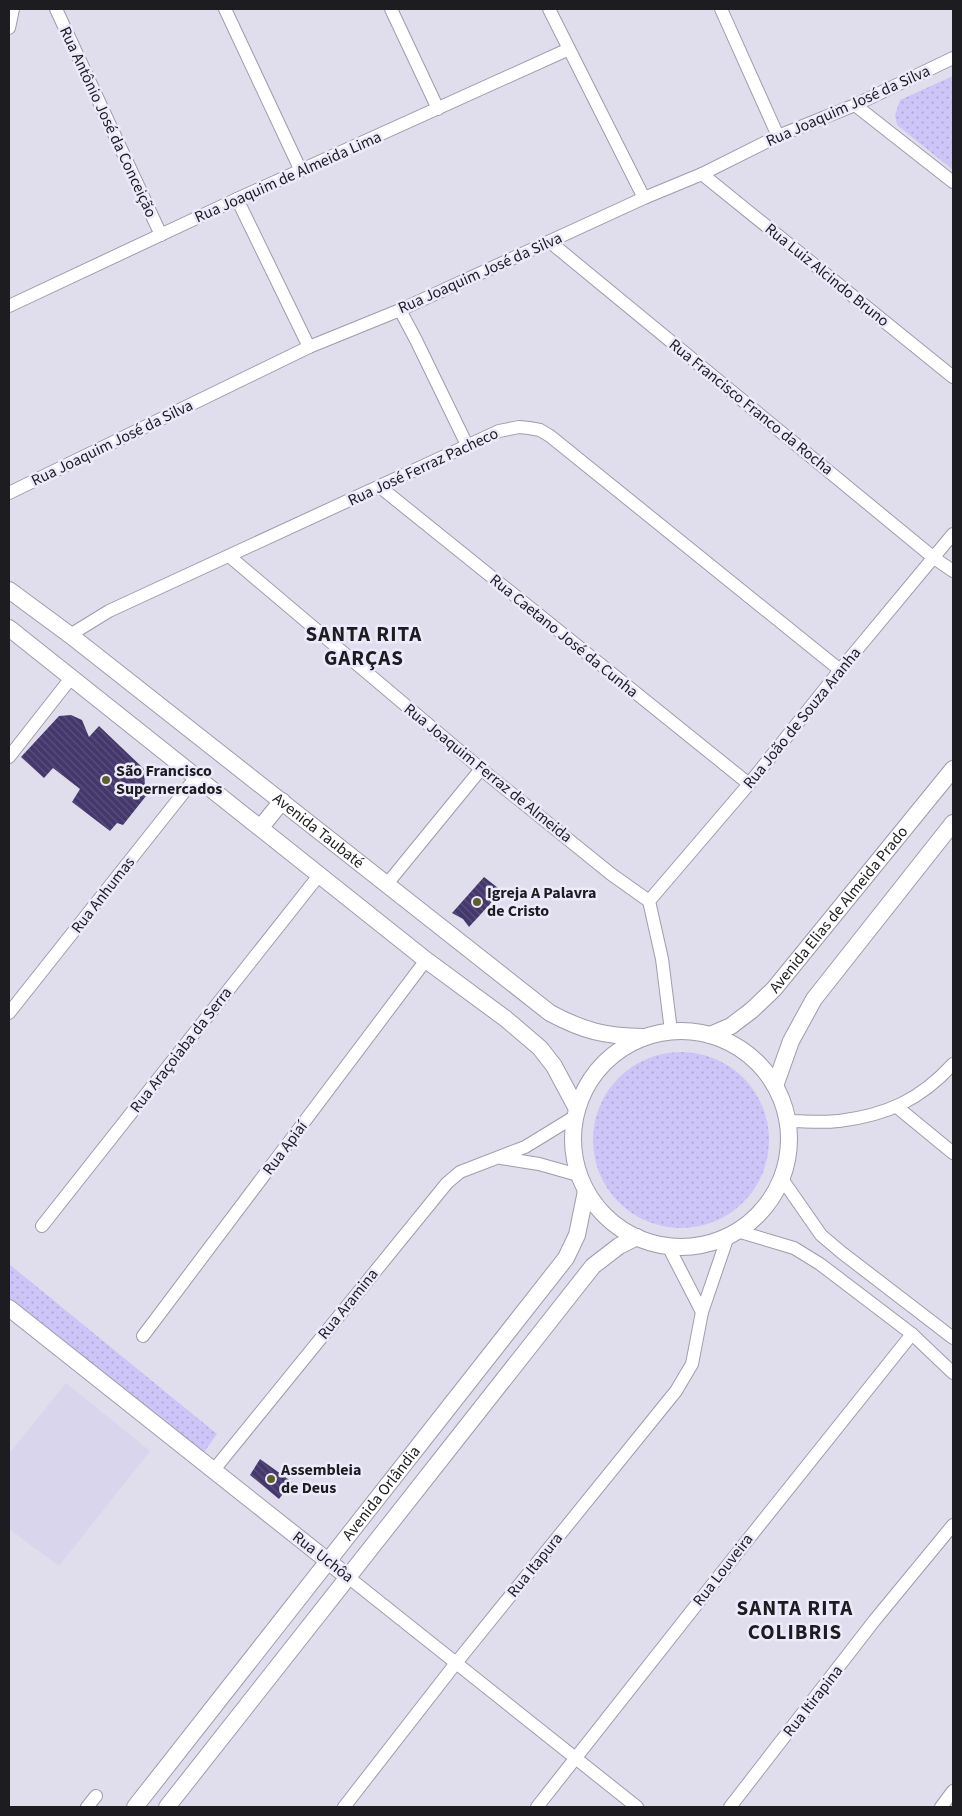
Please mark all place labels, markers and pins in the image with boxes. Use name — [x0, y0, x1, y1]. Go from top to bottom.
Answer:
place label: São Francisco Supernercados — [116, 760, 222, 800]
marker: São Francisco Supernercados — [100, 774, 112, 786]
place label: Igreja A Palavra de Cristo — [487, 882, 596, 922]
marker: Igreja A Palavra de Cristo — [471, 896, 483, 908]
place label: Assembleia de Deus — [280, 1459, 361, 1499]
marker: Assembleia de Deus — [265, 1473, 277, 1485]

